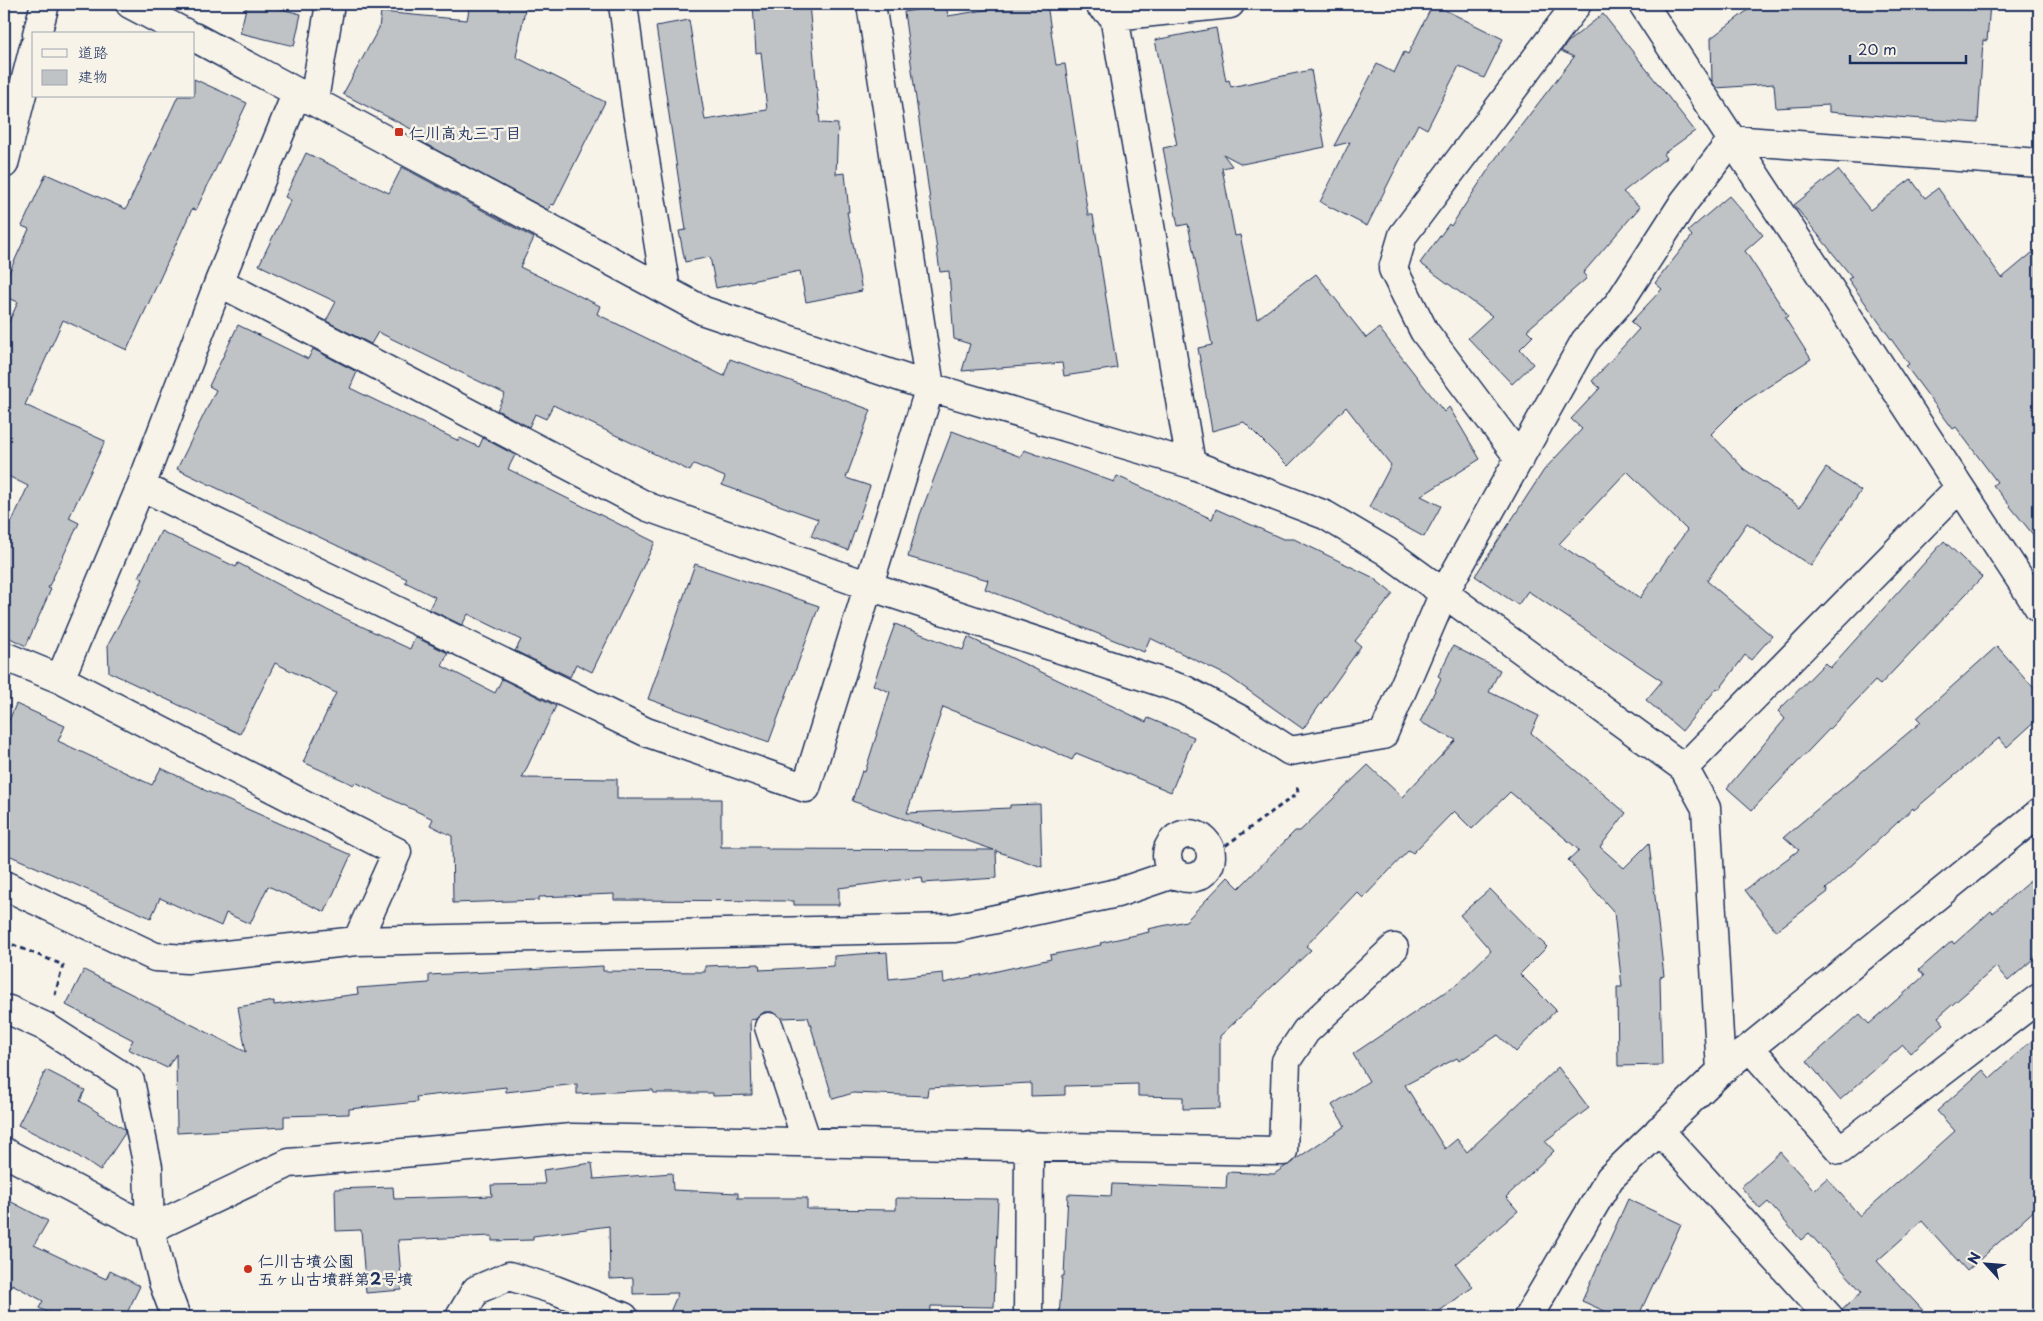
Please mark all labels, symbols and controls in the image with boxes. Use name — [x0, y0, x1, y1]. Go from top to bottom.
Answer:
legend — [32, 32, 195, 98]
scale bar — [1850, 32, 1967, 64]
text: 20 m — [1858, 37, 1897, 60]
text: 道路 — [78, 40, 108, 63]
text: 建物 — [78, 64, 108, 87]
place label: 仁川高丸三丁目 — [409, 120, 521, 144]
marker: 仁川高丸三丁目 — [393, 126, 405, 138]
north arrow — [1960, 1238, 2010, 1288]
place label: 仁川古墳公園 五ヶ山古墳群第2号墳 — [258, 1248, 413, 1290]
text: N — [1962, 1248, 1986, 1268]
marker: 仁川古墳公園 五ヶ山古墳群第2号墳 — [242, 1263, 254, 1275]

